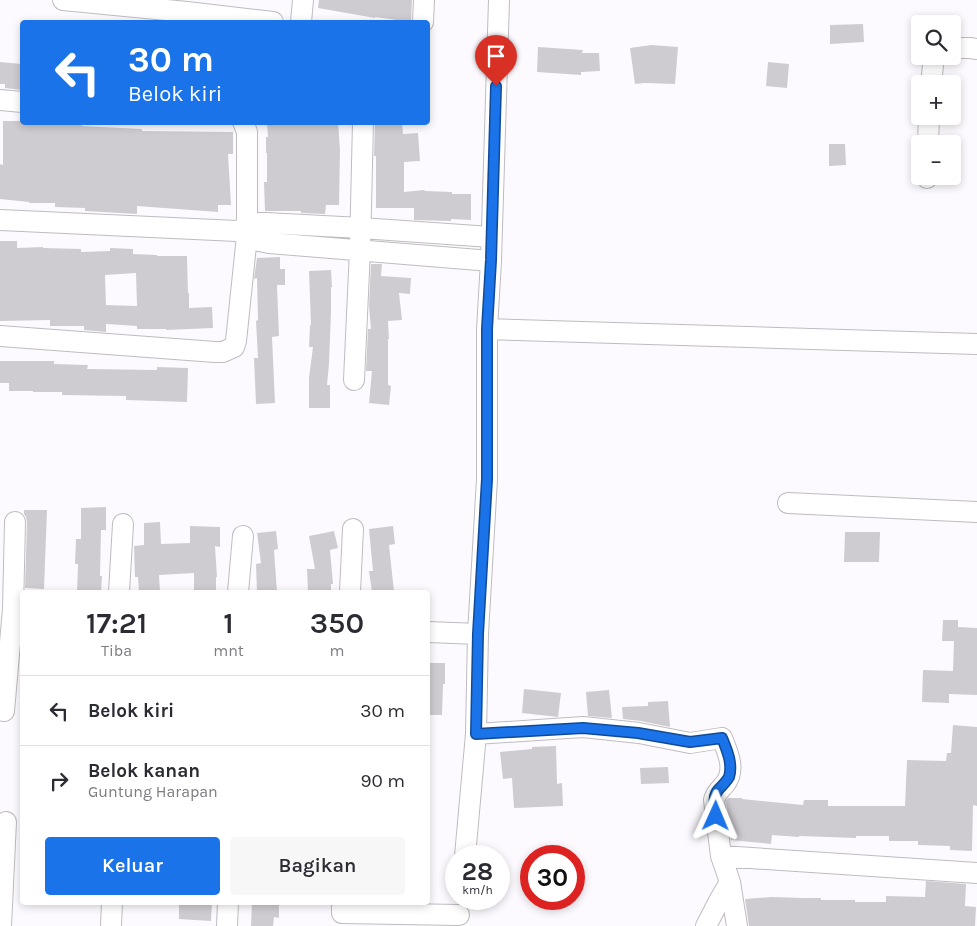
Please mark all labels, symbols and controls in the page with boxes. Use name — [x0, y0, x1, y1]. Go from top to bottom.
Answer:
map controls — [911, 15, 961, 185]
button: search — [911, 15, 961, 65]
pin — [475, 35, 517, 86]
text: 30 m — [128, 39, 214, 80]
icon: left — [45, 40, 110, 105]
icon: arrive — [482, 42, 510, 70]
button: + — [911, 75, 961, 125]
text: Belok kiri — [128, 81, 222, 107]
button: − — [911, 135, 961, 185]
text: 17:21 — [86, 605, 147, 641]
text: 1 — [223, 605, 234, 641]
text: 350 — [310, 605, 364, 641]
text: Tiba — [101, 641, 132, 660]
text: mnt — [213, 641, 244, 660]
text: m — [329, 641, 344, 660]
icon: left — [45, 697, 73, 725]
text: Belok kiri — [88, 700, 174, 722]
text: 30 m — [360, 700, 405, 722]
text: Belok kanan — [88, 760, 200, 782]
icon: right — [45, 767, 73, 795]
text: 90 m — [360, 770, 405, 792]
text: Guntung Harapan — [88, 782, 218, 801]
position arrow — [689, 789, 741, 841]
button: Keluar — [45, 837, 220, 895]
button: Bagikan — [230, 837, 405, 895]
speed limit sign: 30 — [520, 845, 585, 910]
text: 28 — [462, 857, 493, 886]
text: km/h — [462, 883, 493, 897]

